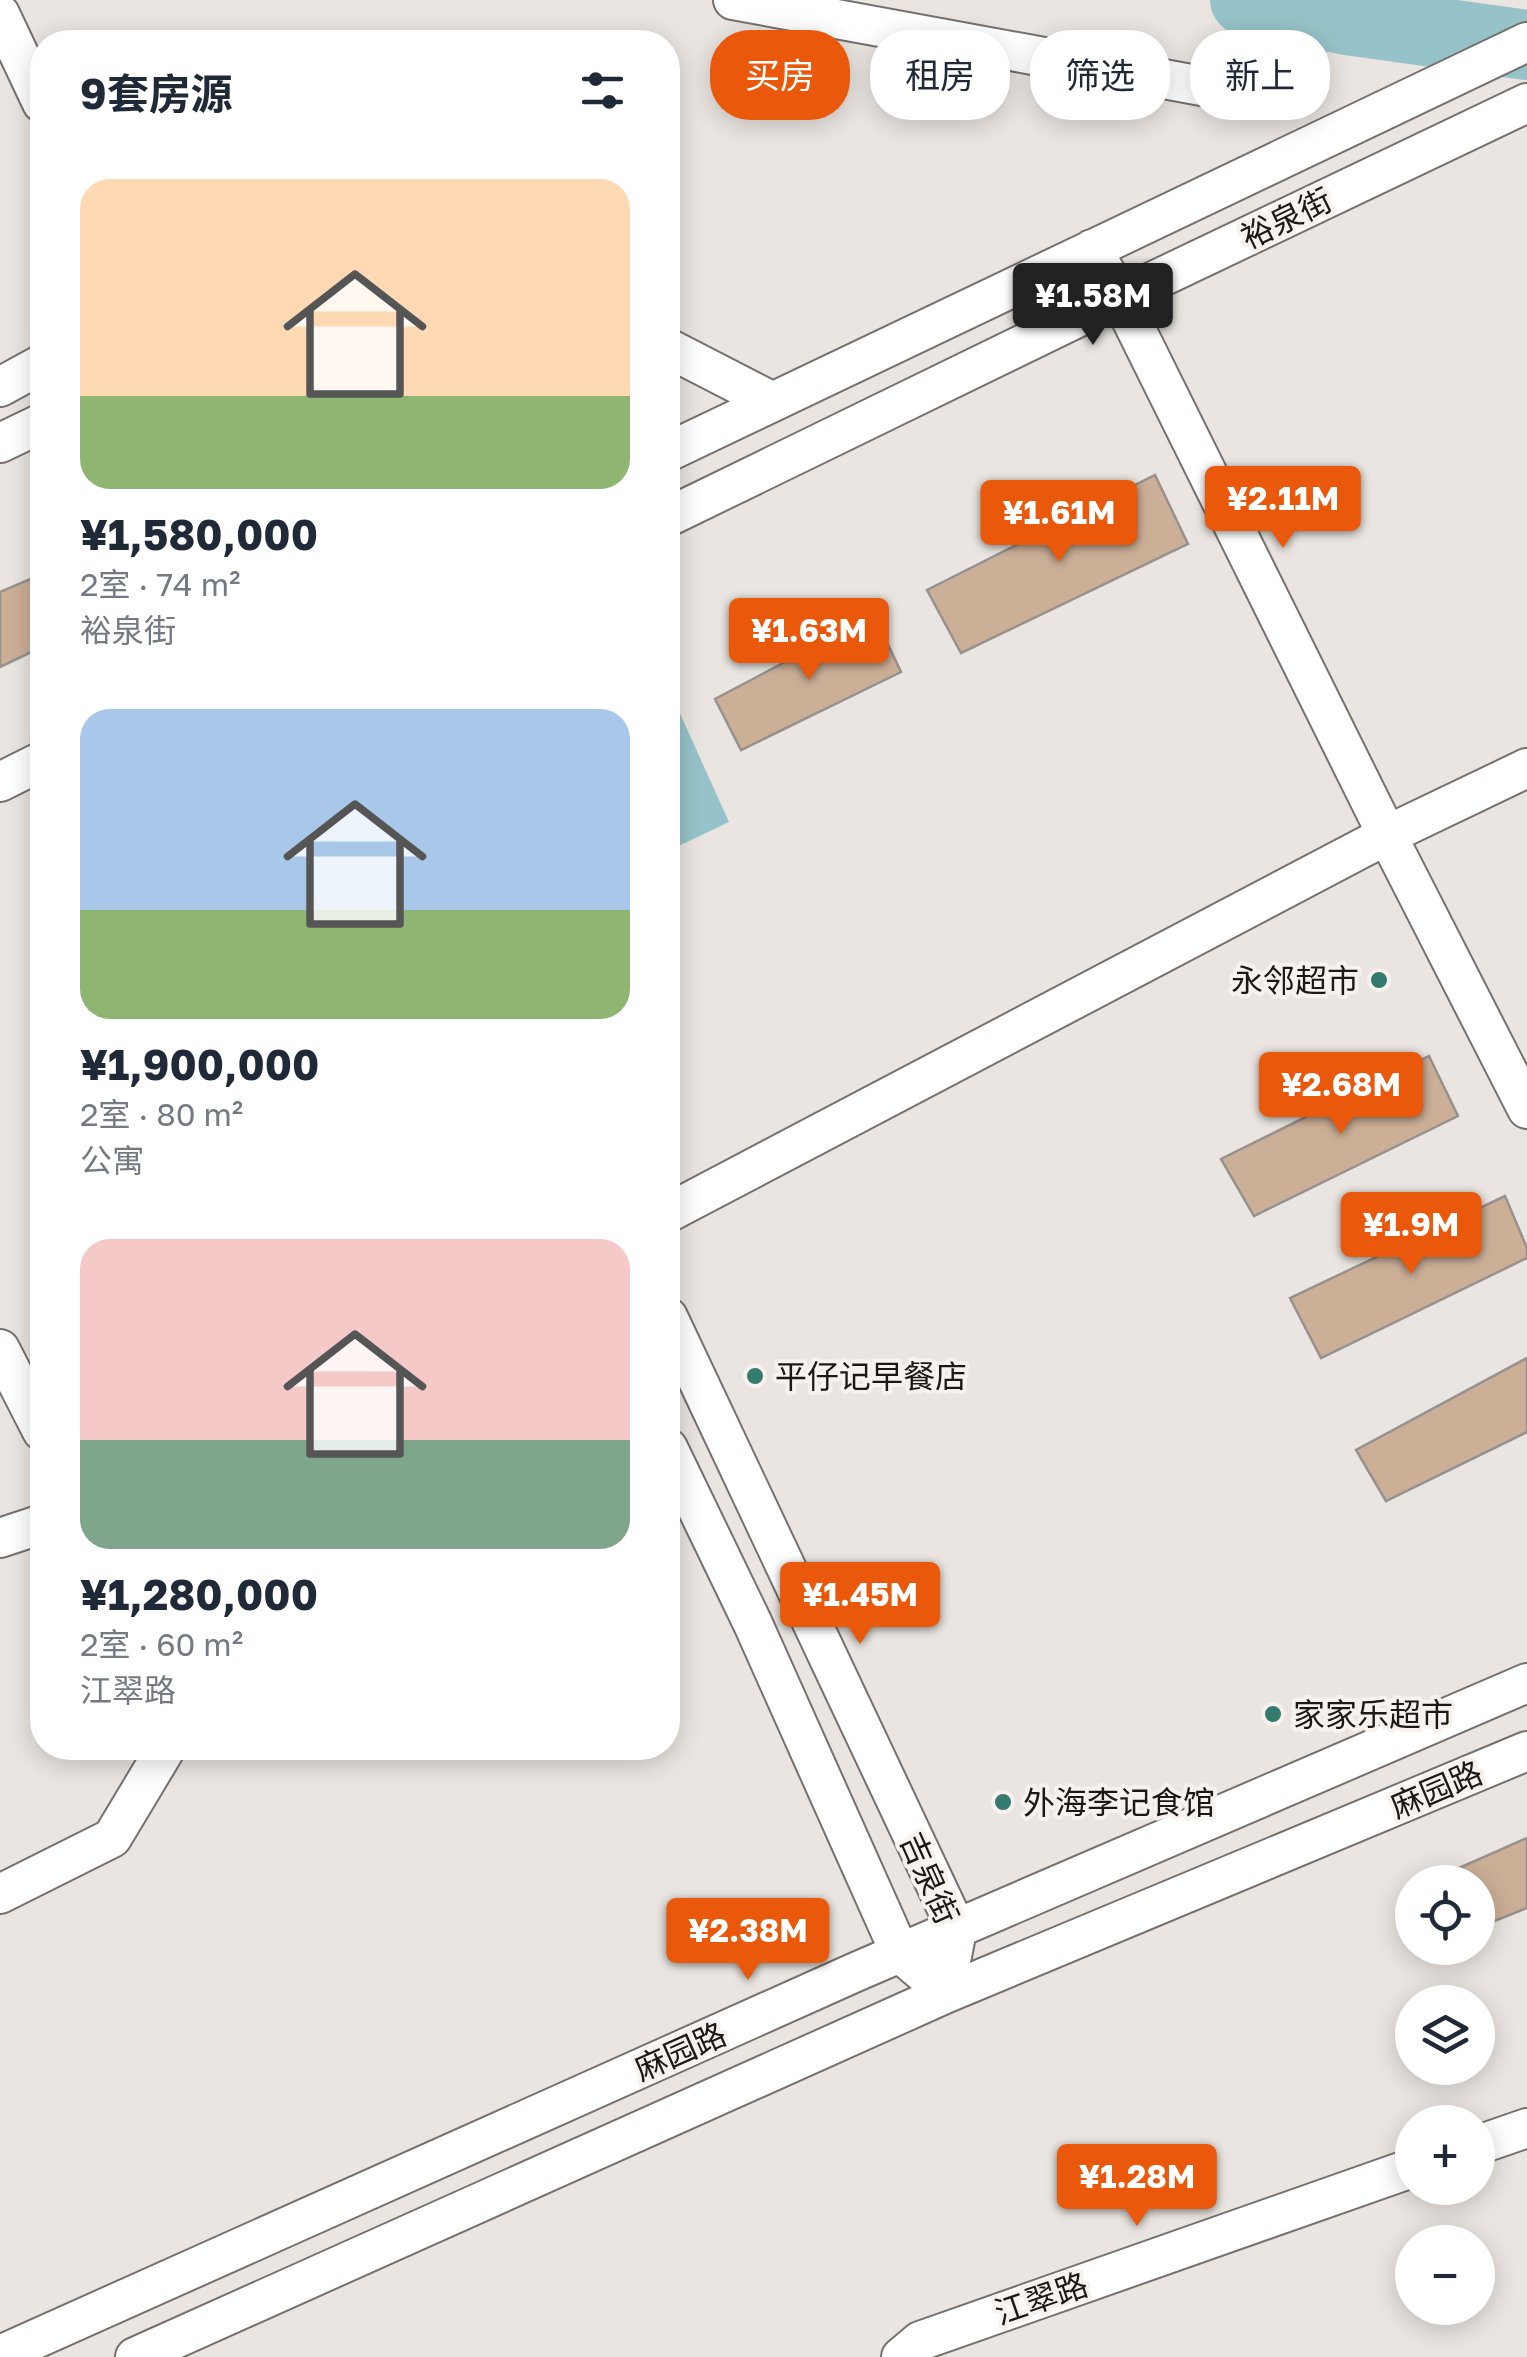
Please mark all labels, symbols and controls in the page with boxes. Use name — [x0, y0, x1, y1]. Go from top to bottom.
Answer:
chip: 买房 — [710, 30, 850, 120]
chip: 租房 — [870, 30, 1010, 120]
chip: 筛选 — [1030, 30, 1170, 120]
chip: 新上 — [1190, 30, 1330, 120]
icon: filters — [575, 63, 630, 118]
text: 9套房源 — [80, 68, 233, 118]
street label: 裕泉街 — [1235, 180, 1337, 256]
icon: home — [265, 244, 445, 424]
pin: ¥1.58M — [1012, 263, 1174, 348]
text: ¥1.58M — [1035, 276, 1151, 314]
pin: ¥2.11M — [1202, 466, 1364, 551]
text: ¥2.11M — [1227, 479, 1339, 517]
pin: ¥1.61M — [978, 480, 1140, 565]
text: ¥1.61M — [1002, 493, 1116, 531]
text: ¥1,580,000 — [80, 509, 318, 559]
text: 2室 · 74 m² — [80, 565, 240, 603]
pin: ¥1.63M — [728, 598, 890, 683]
text: 裕泉街 — [80, 611, 176, 649]
text: ¥1.63M — [751, 611, 867, 649]
icon: home — [265, 774, 445, 954]
place label: 永邻超市 — [1231, 961, 1359, 999]
marker: 永邻超市 — [1368, 969, 1390, 991]
text: ¥1,900,000 — [80, 1039, 319, 1089]
pin: ¥2.68M — [1260, 1052, 1422, 1137]
text: ¥2.68M — [1281, 1065, 1401, 1103]
text: 2室 · 80 m² — [80, 1095, 243, 1133]
text: 公寓 — [80, 1141, 144, 1179]
pin: ¥1.9M — [1341, 1192, 1481, 1277]
text: ¥1.9M — [1363, 1205, 1459, 1243]
icon: home — [265, 1304, 445, 1484]
place label: 平仔记早餐店 — [775, 1357, 967, 1395]
marker: 平仔记早餐店 — [744, 1365, 766, 1387]
pin: ¥1.45M — [779, 1562, 941, 1647]
text: ¥1,280,000 — [80, 1569, 318, 1619]
text: ¥1.45M — [802, 1575, 918, 1613]
text: 2室 · 60 m² — [80, 1625, 243, 1663]
text: 江翠路 — [80, 1671, 176, 1709]
place label: 家家乐超市 — [1293, 1695, 1453, 1733]
marker: 家家乐超市 — [1262, 1703, 1284, 1725]
street label: 麻园路 — [1384, 1753, 1488, 1825]
place label: 外海李记食馆 — [1023, 1783, 1215, 1821]
marker: 外海李记食馆 — [992, 1791, 1014, 1813]
street label: 吉泉街 — [893, 1826, 967, 1930]
map controls — [1395, 1865, 1495, 2325]
button: locate — [1395, 1865, 1495, 1965]
pin: ¥2.38M — [667, 1898, 829, 1983]
text: ¥2.38M — [688, 1911, 808, 1949]
button: layers — [1395, 1985, 1495, 2085]
street label: 麻园路 — [628, 2014, 732, 2088]
button: + — [1395, 2105, 1495, 2205]
pin: ¥1.28M — [1056, 2144, 1218, 2229]
text: ¥1.28M — [1079, 2157, 1195, 2195]
button: − — [1395, 2225, 1495, 2325]
street label: 江翠路 — [989, 2264, 1093, 2332]

